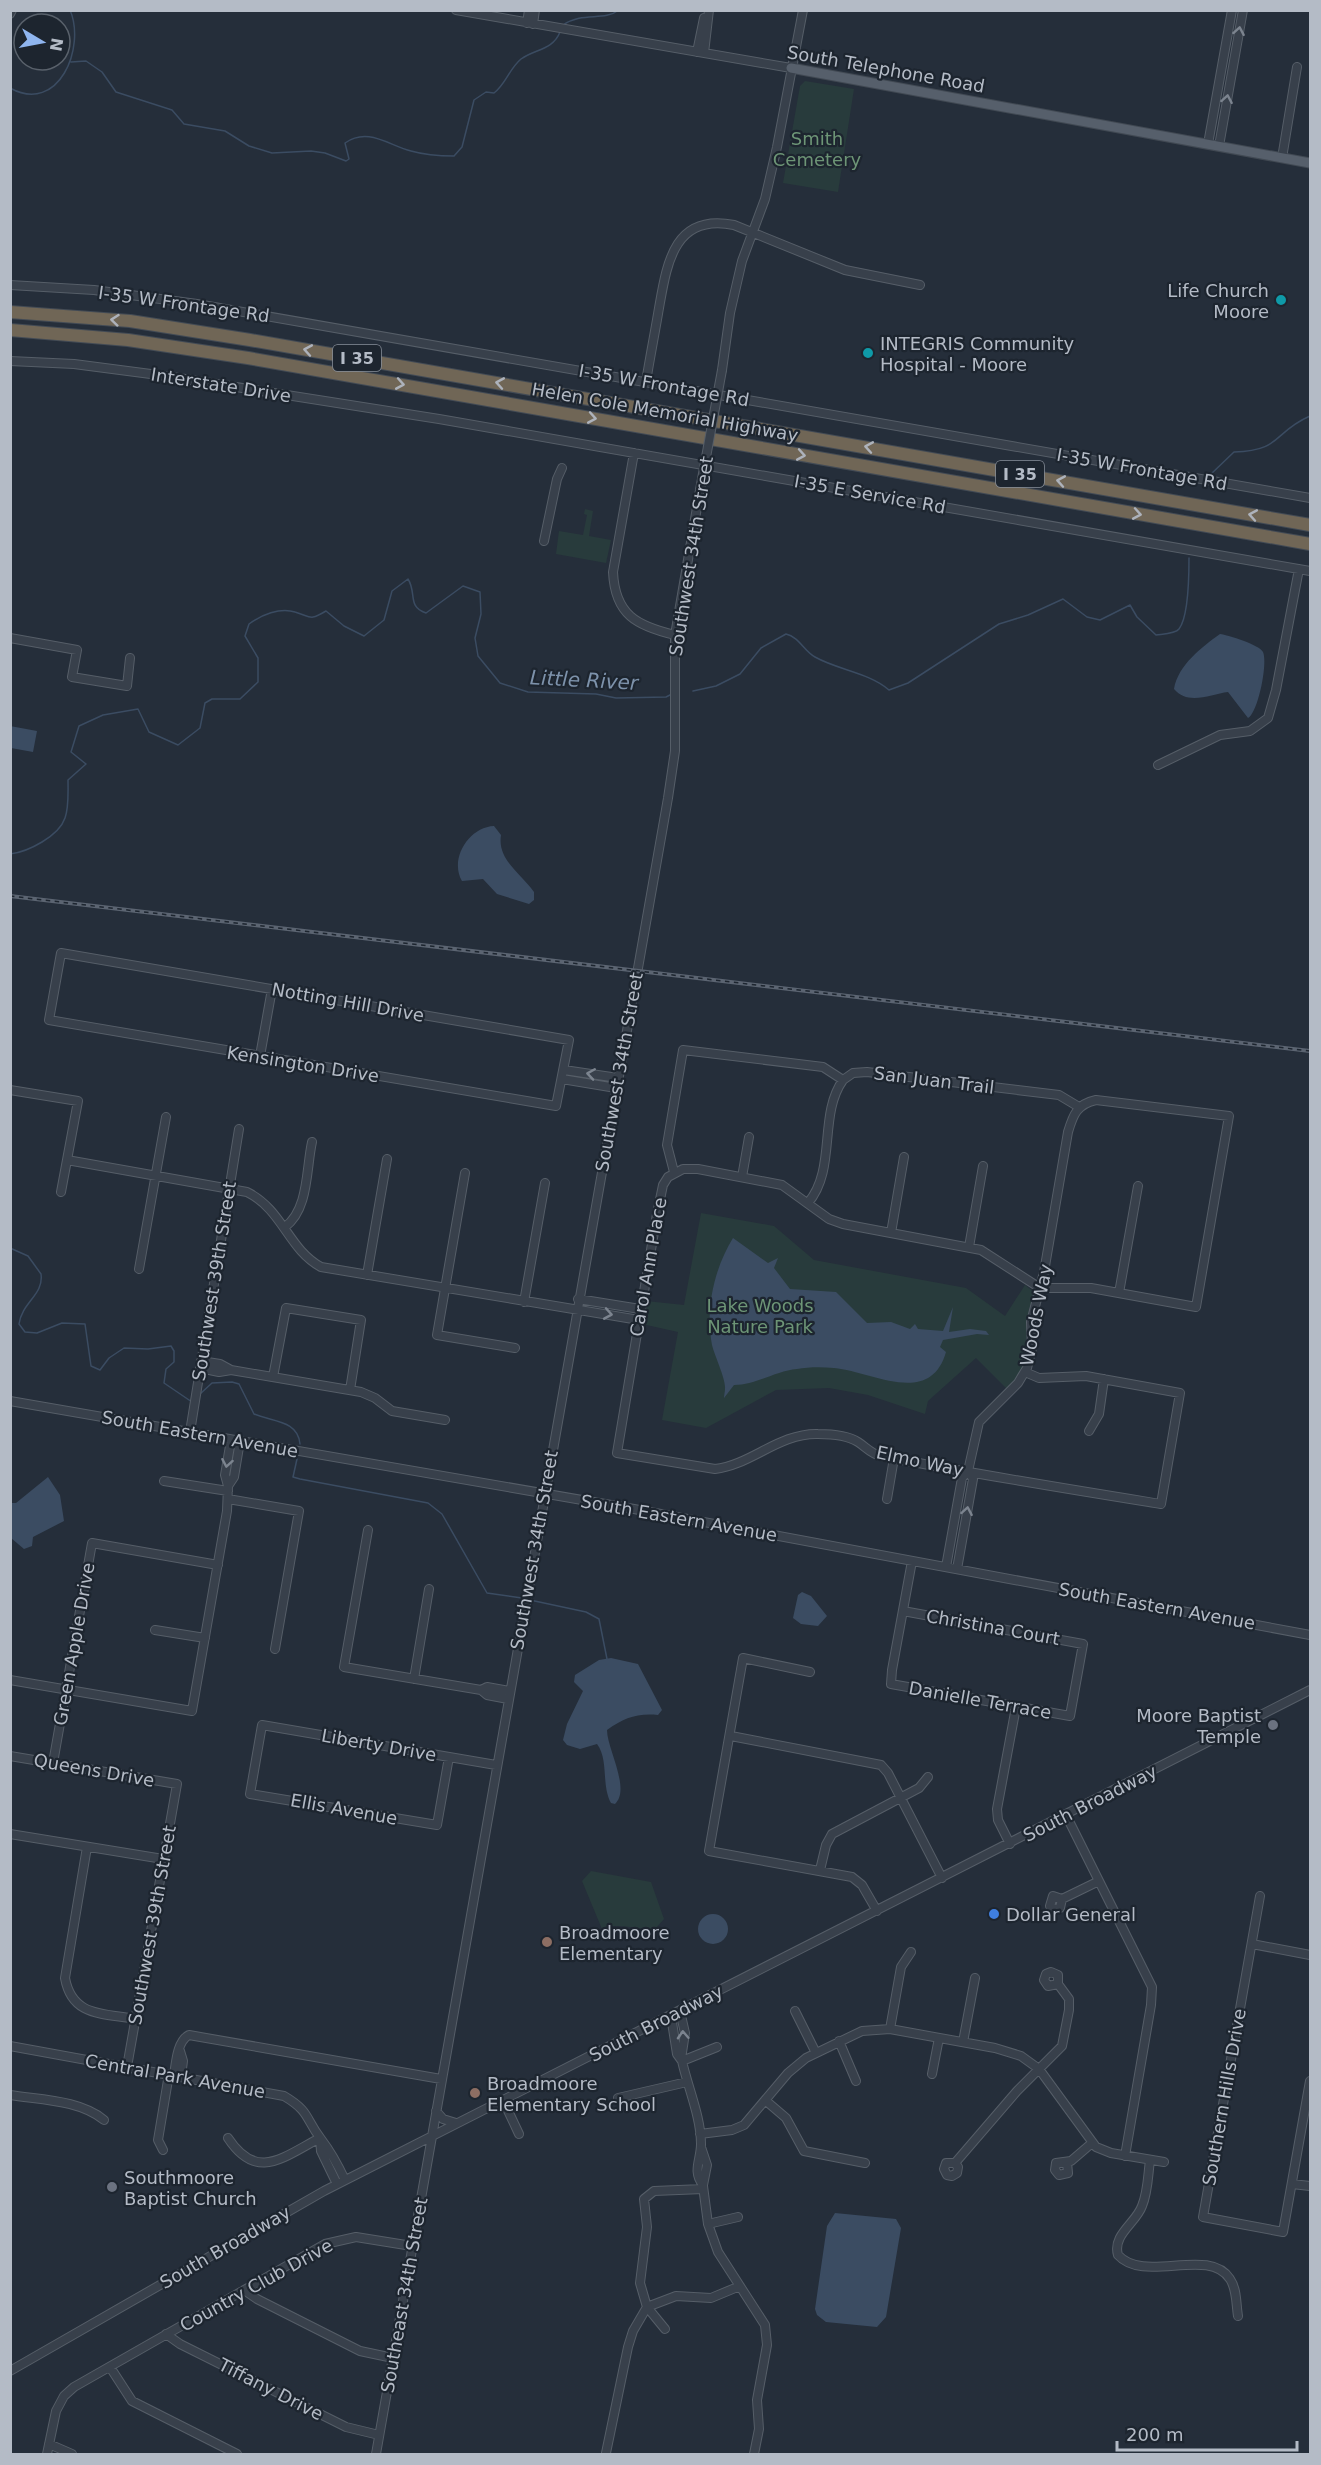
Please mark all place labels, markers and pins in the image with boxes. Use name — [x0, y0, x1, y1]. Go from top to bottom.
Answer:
place label: Life Church Moore — [1167, 280, 1269, 322]
marker: Life Church Moore — [1274, 293, 1288, 307]
place label: INTEGRIS Community Hospital - Moore — [880, 333, 1075, 375]
marker: INTEGRIS Community Hospital - Moore — [861, 346, 875, 360]
place label: Moore Baptist Temple — [1136, 1705, 1261, 1747]
marker: Moore Baptist Temple — [1266, 1718, 1280, 1732]
place label: Dollar General — [1006, 1904, 1136, 1925]
marker: Dollar General — [987, 1907, 1001, 1921]
place label: Broadmoore Elementary — [559, 1922, 669, 1964]
marker: Broadmoore Elementary — [540, 1935, 554, 1949]
place label: Broadmoore Elementary School — [487, 2073, 656, 2115]
marker: Broadmoore Elementary School — [468, 2086, 482, 2100]
place label: Southmoore Baptist Church — [124, 2167, 257, 2209]
marker: Southmoore Baptist Church — [105, 2180, 119, 2194]

